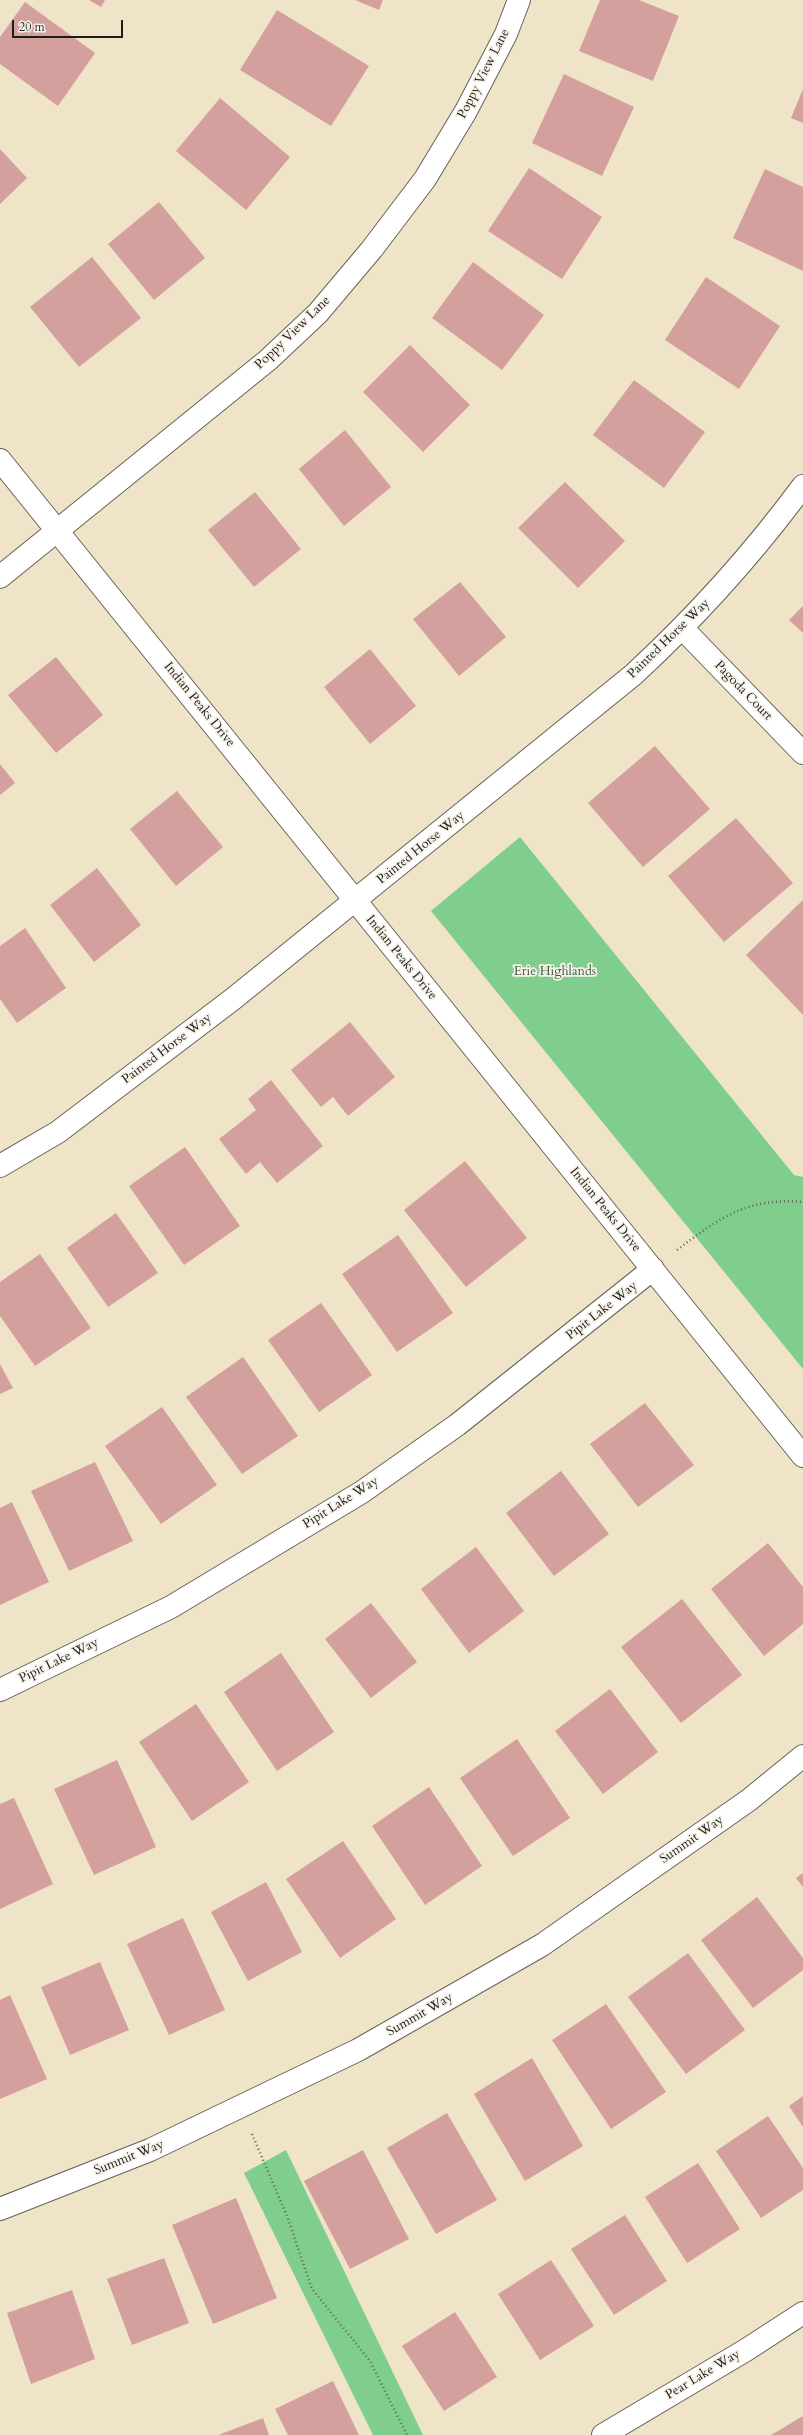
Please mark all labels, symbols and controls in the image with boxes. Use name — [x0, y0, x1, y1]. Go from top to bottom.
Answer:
scale bar — [14, 12, 125, 38]
text: 20 m — [19, 19, 45, 35]
street label: Poppy View Lane — [455, 26, 513, 122]
street label: Poppy View Lane — [252, 293, 334, 373]
street label: Painted Horse Way — [625, 596, 713, 682]
street label: Pagoda Court — [711, 658, 775, 724]
street label: Indian Peaks Drive — [160, 660, 238, 750]
street label: Painted Horse Way — [374, 808, 468, 888]
street label: Indian Peaks Drive — [362, 913, 440, 1003]
park label: Erie Highlands — [514, 964, 596, 980]
street label: Painted Horse Way — [119, 1010, 215, 1088]
street label: Indian Peaks Drive — [566, 1165, 644, 1255]
street label: Pipit Lake Way — [563, 1278, 641, 1344]
street label: Pipit Lake Way — [300, 1474, 382, 1532]
street label: Pipit Lake Way — [17, 1635, 101, 1687]
street label: Summit Way — [657, 1812, 727, 1868]
street label: Summit Way — [384, 1990, 456, 2040]
street label: Summit Way — [92, 2137, 166, 2179]
street label: Pear Lake Way — [663, 2347, 743, 2403]

